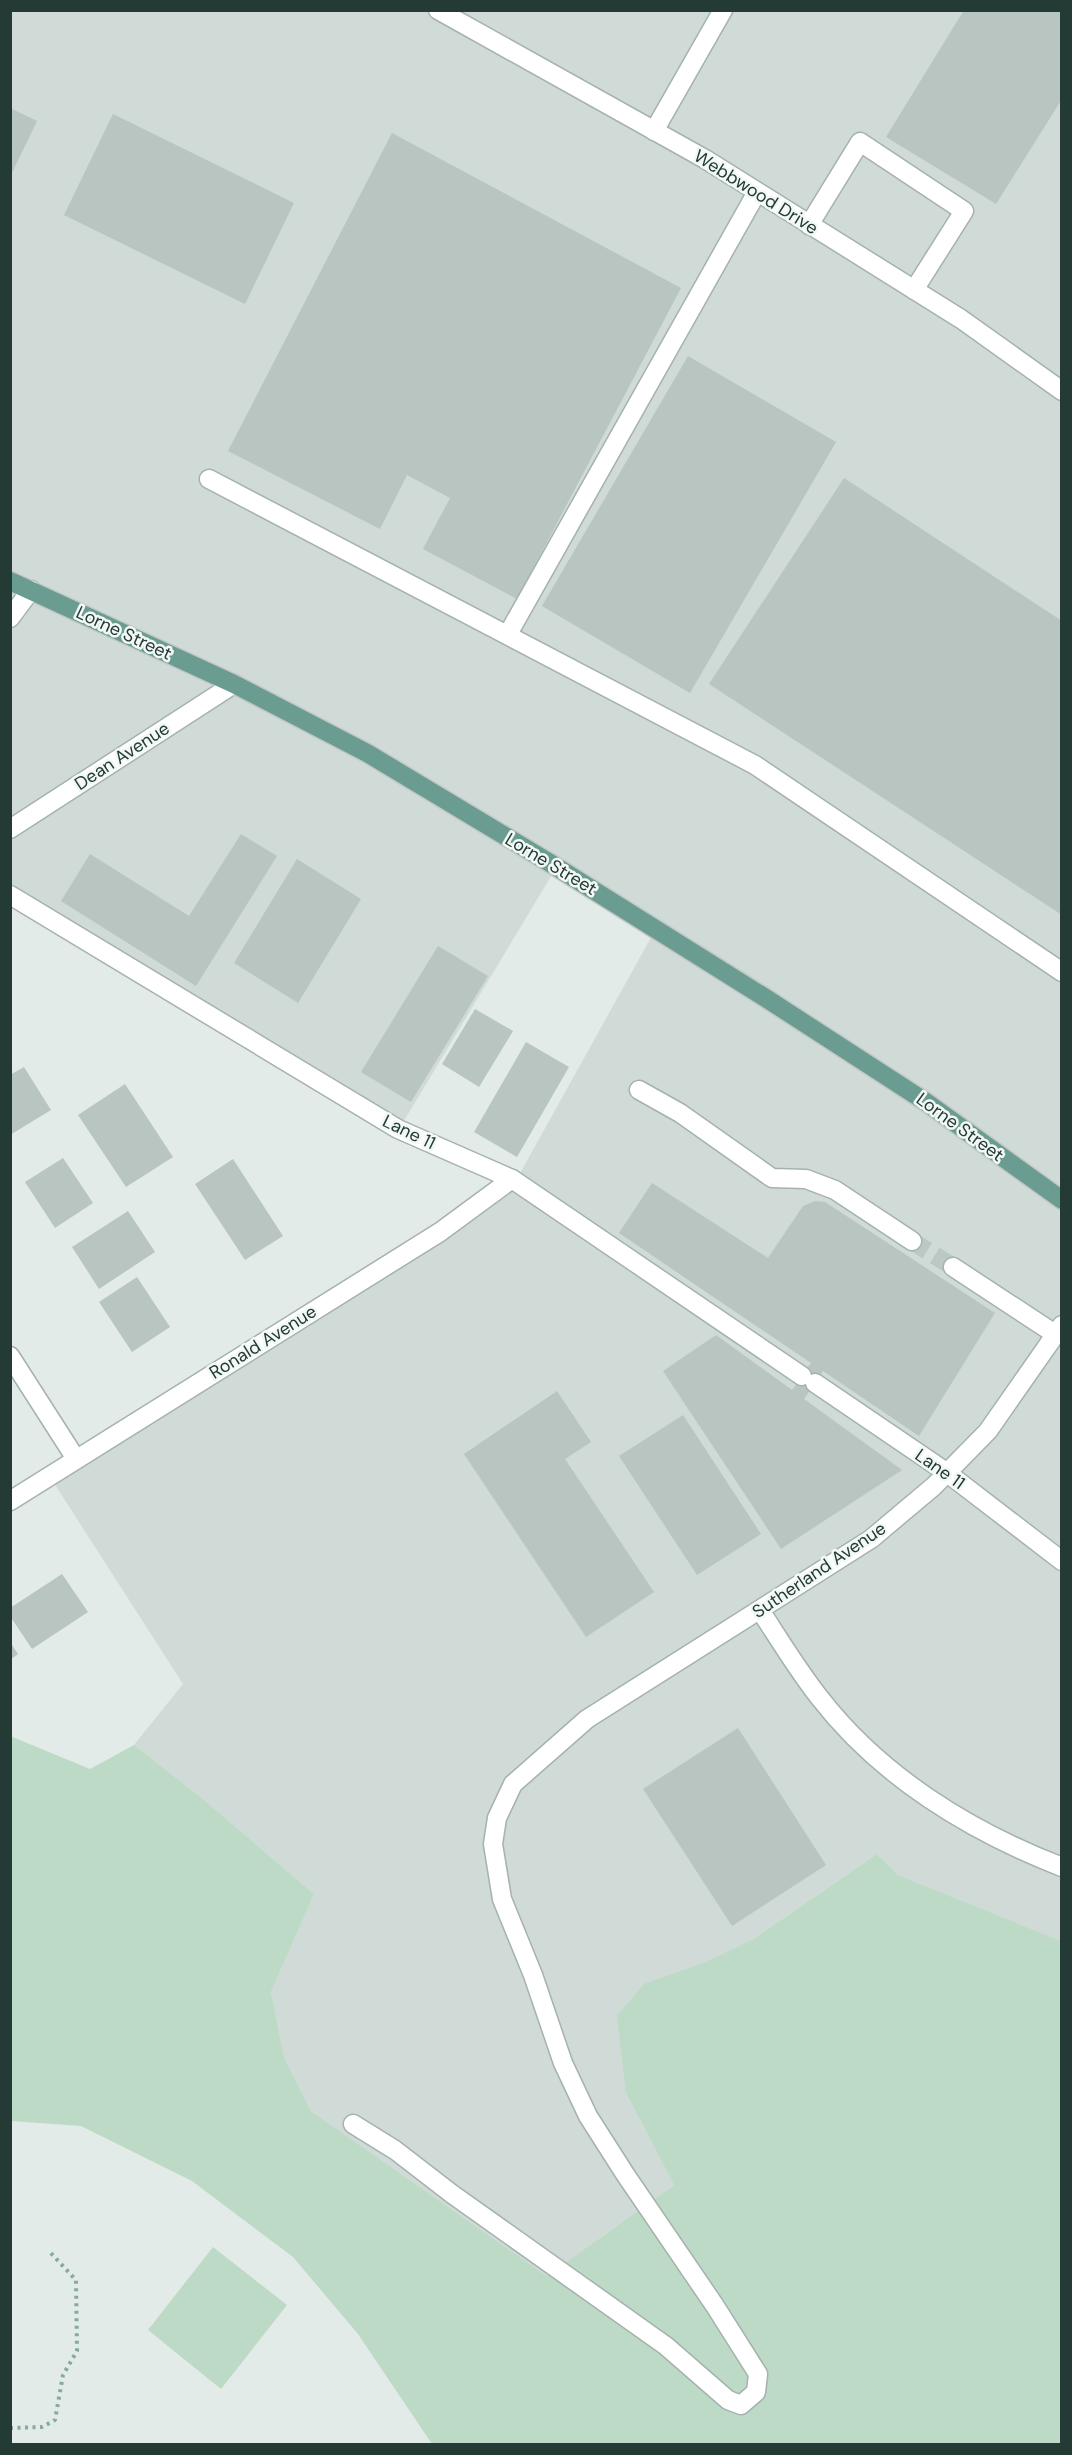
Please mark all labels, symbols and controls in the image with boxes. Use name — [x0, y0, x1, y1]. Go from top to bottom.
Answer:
street label: Webbwood Drive — [689, 144, 823, 240]
street label: Lorne Street — [72, 600, 176, 666]
street label: Dean Avenue — [70, 716, 174, 796]
street label: Lorne Street — [501, 827, 601, 901]
street label: Lorne Street — [911, 1087, 1009, 1167]
street label: Lane 11 — [379, 1109, 439, 1155]
street label: Ronald Avenue — [205, 1299, 321, 1385]
street label: Lane 11 — [910, 1443, 970, 1495]
street label: Sutherland Avenue — [747, 1516, 891, 1624]

